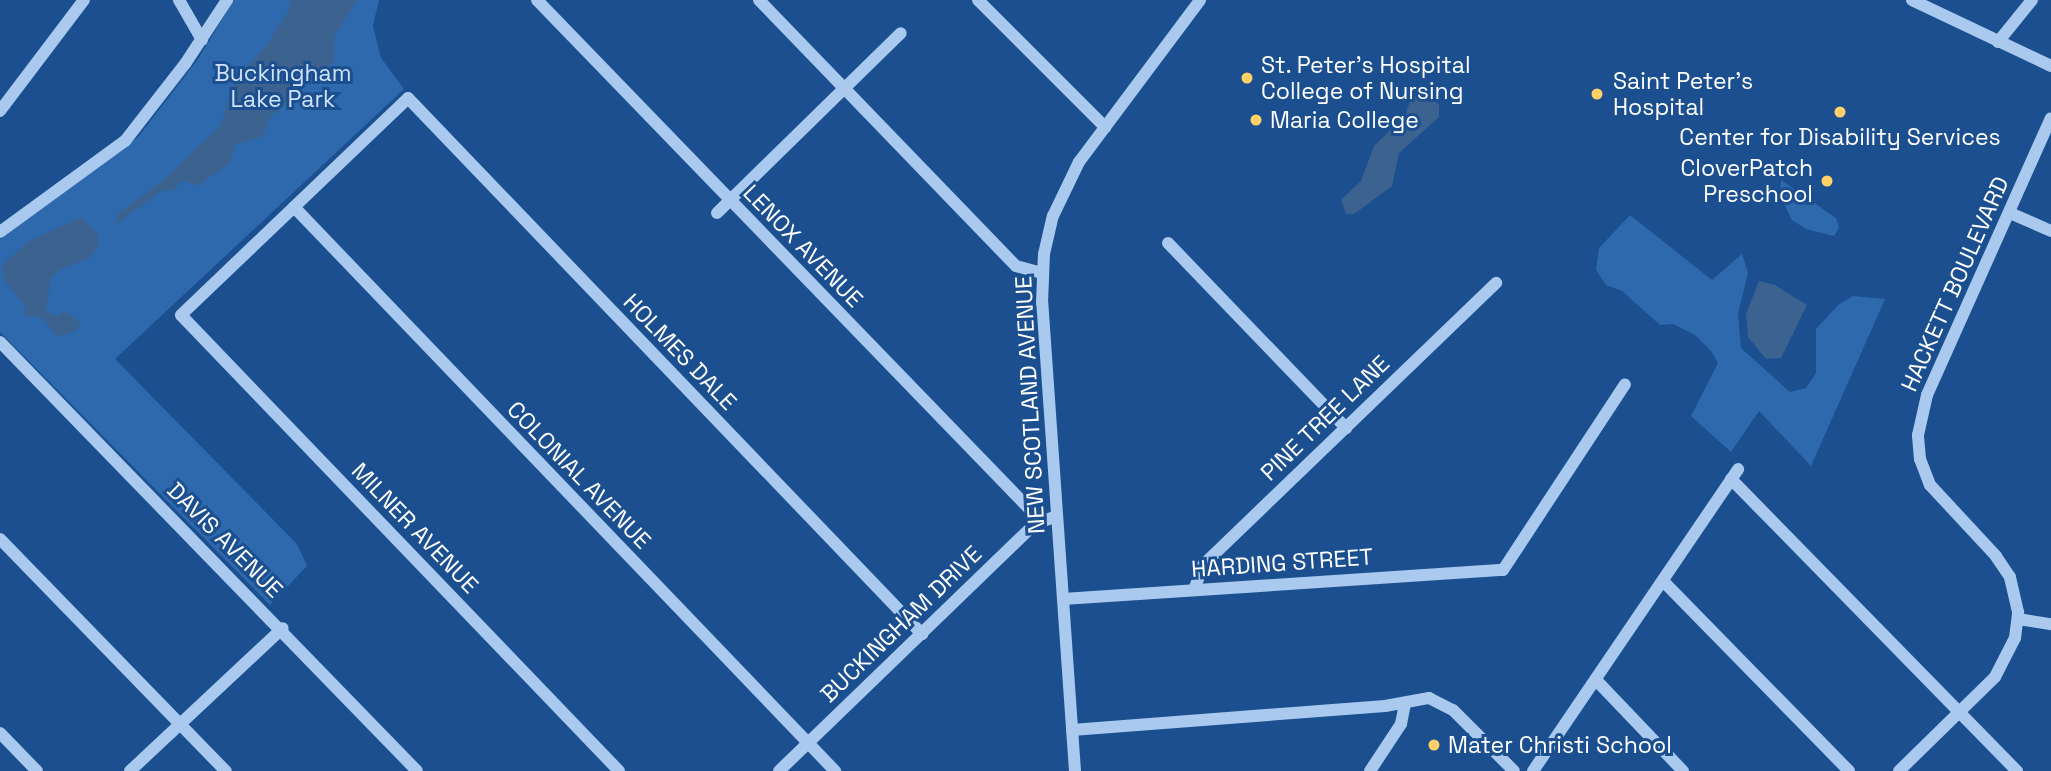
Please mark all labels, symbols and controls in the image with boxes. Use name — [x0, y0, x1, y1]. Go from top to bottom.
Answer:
place label: St. Peter’s Hospital College of Nursing — [1261, 51, 1471, 105]
park label: Buckingham Lake Park — [214, 59, 352, 113]
place label: Saint Peter's Hospital — [1613, 67, 1753, 121]
marker: St. Peter’s Hospital College of Nursing — [1239, 70, 1255, 86]
marker: Saint Peter's Hospital — [1587, 84, 1607, 104]
marker: Center for Disability Services — [1832, 104, 1848, 120]
place label: Maria College — [1270, 106, 1419, 134]
marker: Maria College — [1248, 112, 1264, 128]
place label: Center for Disability Services — [1679, 123, 2001, 151]
place label: CloverPatch Preschool — [1681, 154, 1813, 208]
street label: HACKETT BOULEVARD — [1895, 172, 2015, 396]
marker: CloverPatch Preschool — [1819, 173, 1835, 189]
street label: LENOX AVENUE — [737, 179, 869, 313]
street label: NEW SCOTLAND AVENUE — [1009, 275, 1051, 535]
street label: HOLMES DALE — [618, 288, 742, 416]
street label: PINE TREE LANE — [1255, 349, 1395, 487]
street label: COLONIAL AVENUE — [501, 395, 657, 555]
street label: MILNER AVENUE — [346, 457, 484, 599]
street label: DAVIS AVENUE — [161, 476, 289, 604]
street label: BUCKINGHAM DRIVE — [815, 540, 987, 708]
street label: HARDING STREET — [1190, 543, 1374, 583]
place label: Mater Christi School — [1448, 731, 1672, 759]
marker: Mater Christi School — [1426, 737, 1442, 753]

